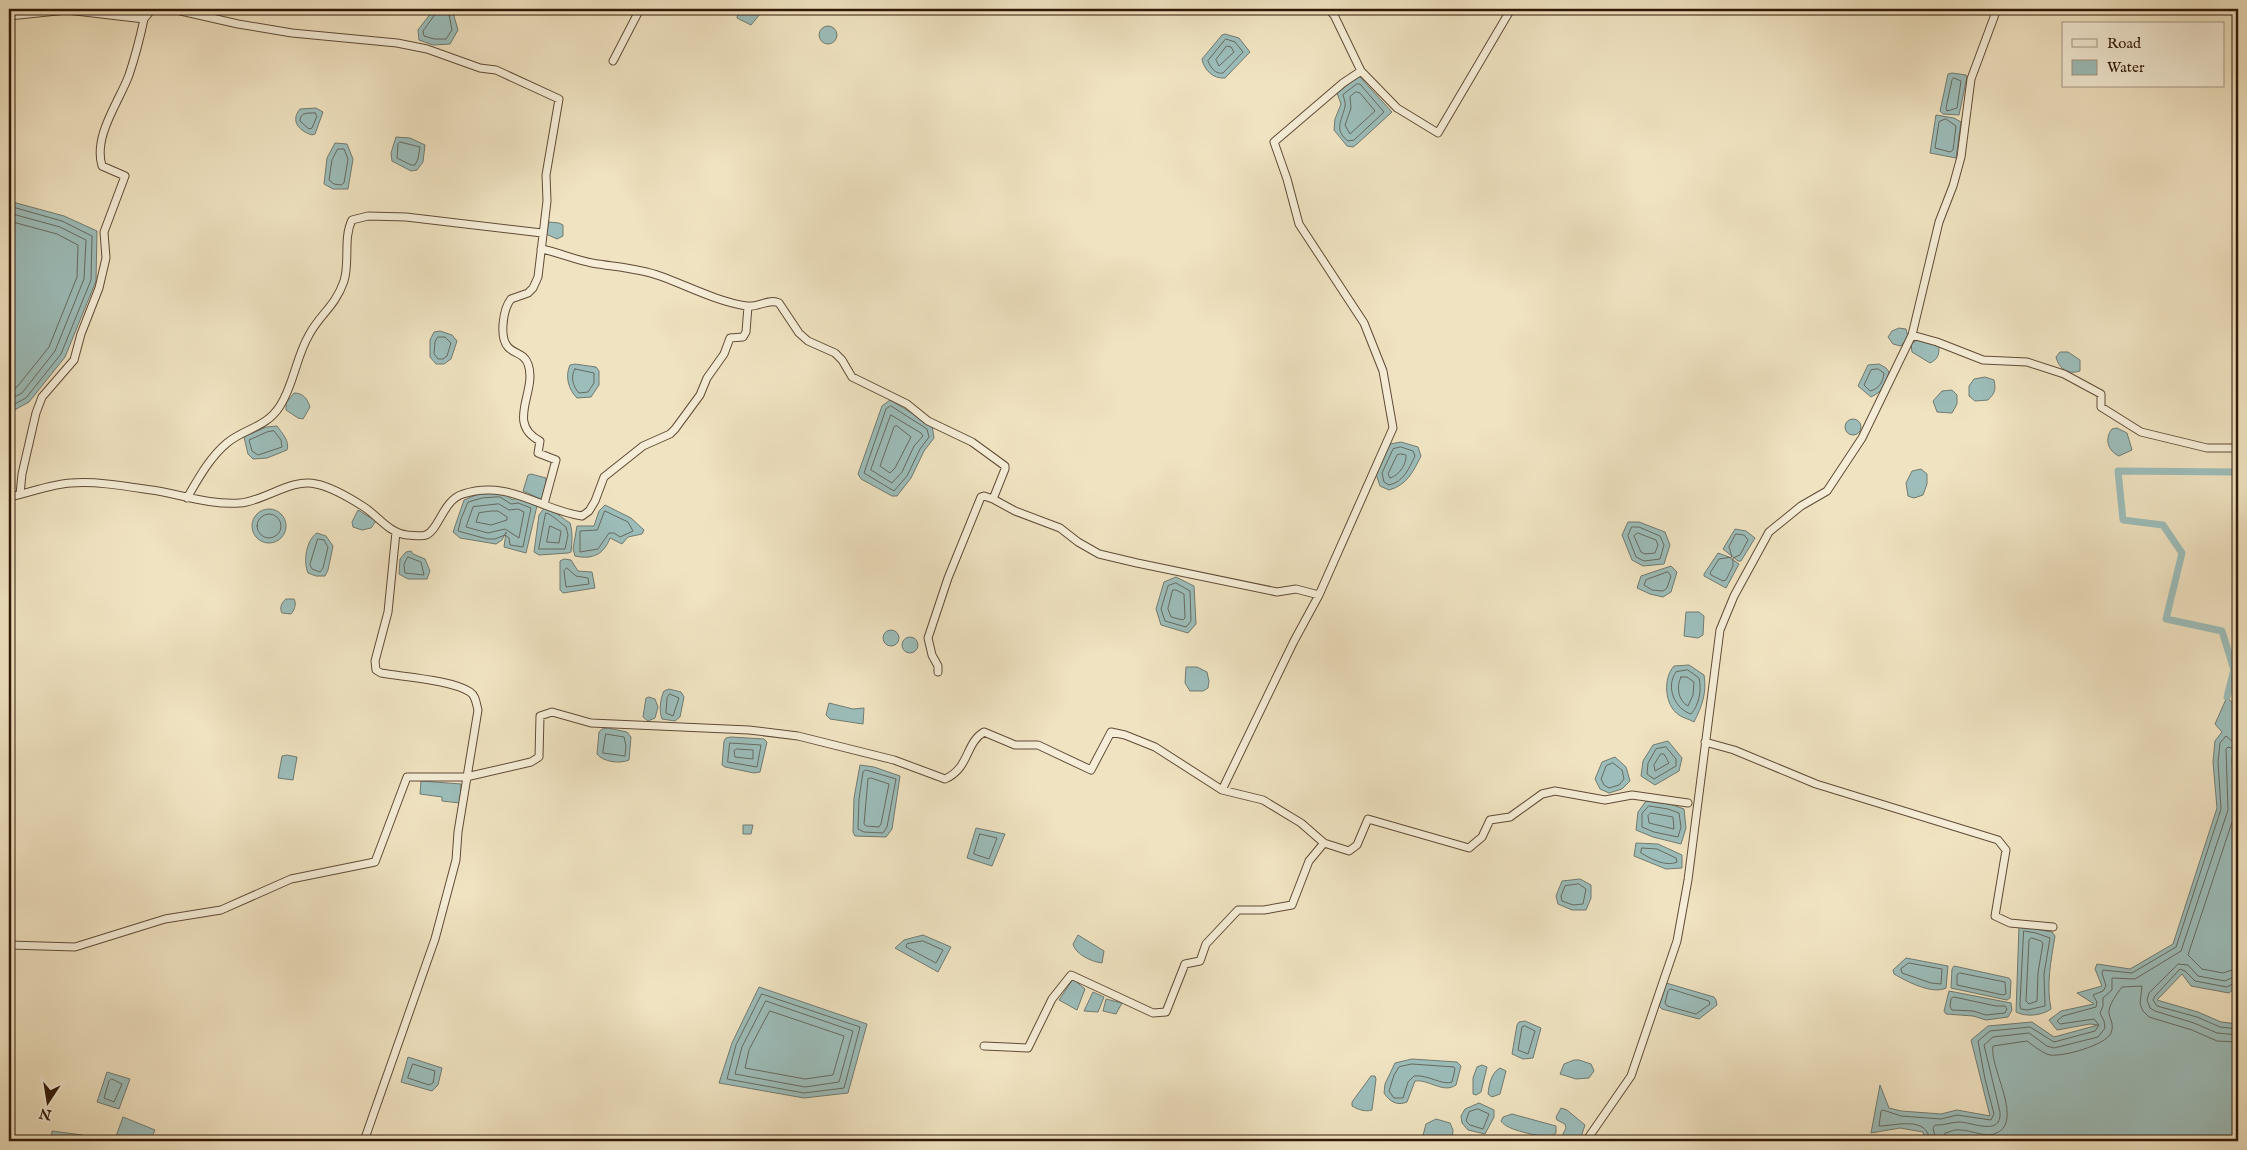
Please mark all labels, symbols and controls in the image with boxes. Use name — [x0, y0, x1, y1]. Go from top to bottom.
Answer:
legend — [2062, 22, 2224, 88]
text: Road — [2107, 34, 2142, 53]
text: Water — [2107, 58, 2145, 77]
north arrow — [22, 1078, 72, 1128]
text: N — [38, 1104, 54, 1124]

